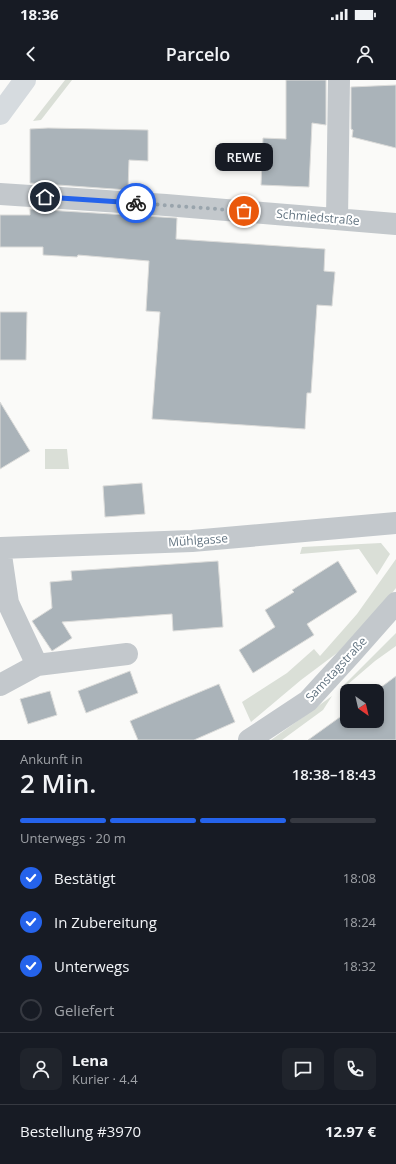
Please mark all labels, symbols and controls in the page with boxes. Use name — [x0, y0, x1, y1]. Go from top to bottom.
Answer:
text: 18:36 — [20, 4, 59, 24]
text: Parcelo — [166, 42, 230, 66]
icon: back — [20, 43, 42, 65]
icon: person — [354, 43, 376, 65]
callout: REWE — [215, 143, 273, 171]
text: REWE — [226, 148, 262, 166]
pin — [28, 180, 62, 214]
courier — [116, 183, 156, 223]
icon: home — [34, 186, 56, 208]
icon: bike — [125, 192, 147, 214]
pin — [227, 194, 261, 228]
icon: bag — [233, 200, 255, 222]
street label: Schmiedstraße — [276, 205, 361, 229]
street label: Mühlgasse — [168, 529, 229, 551]
street label: Samstagstraße — [301, 633, 371, 705]
north arrow — [340, 684, 384, 728]
map controls — [340, 684, 384, 728]
text: Ankunft in — [20, 750, 83, 768]
text: 18:38–18:43 — [292, 764, 376, 784]
text: 2 Min. — [20, 765, 96, 801]
text: Unterwegs · 20 m — [20, 829, 126, 847]
icon: check — [20, 867, 42, 889]
text: Bestätigt — [54, 868, 116, 888]
text: 18:08 — [343, 869, 376, 887]
icon: check — [20, 911, 42, 933]
text: In Zubereitung — [54, 912, 157, 932]
text: 18:24 — [343, 913, 376, 931]
icon: check — [20, 955, 42, 977]
text: Unterwegs — [54, 956, 129, 976]
text: 18:32 — [343, 957, 376, 975]
text: Geliefert — [54, 1000, 114, 1020]
button: person — [20, 1048, 62, 1090]
button: chat — [282, 1048, 324, 1090]
button: phone — [334, 1048, 376, 1090]
text: Lena — [72, 1050, 108, 1070]
text: Kurier · 4.4 — [72, 1070, 138, 1088]
text: Bestellung #3970 — [20, 1121, 141, 1141]
text: 12.97 € — [325, 1121, 376, 1141]

